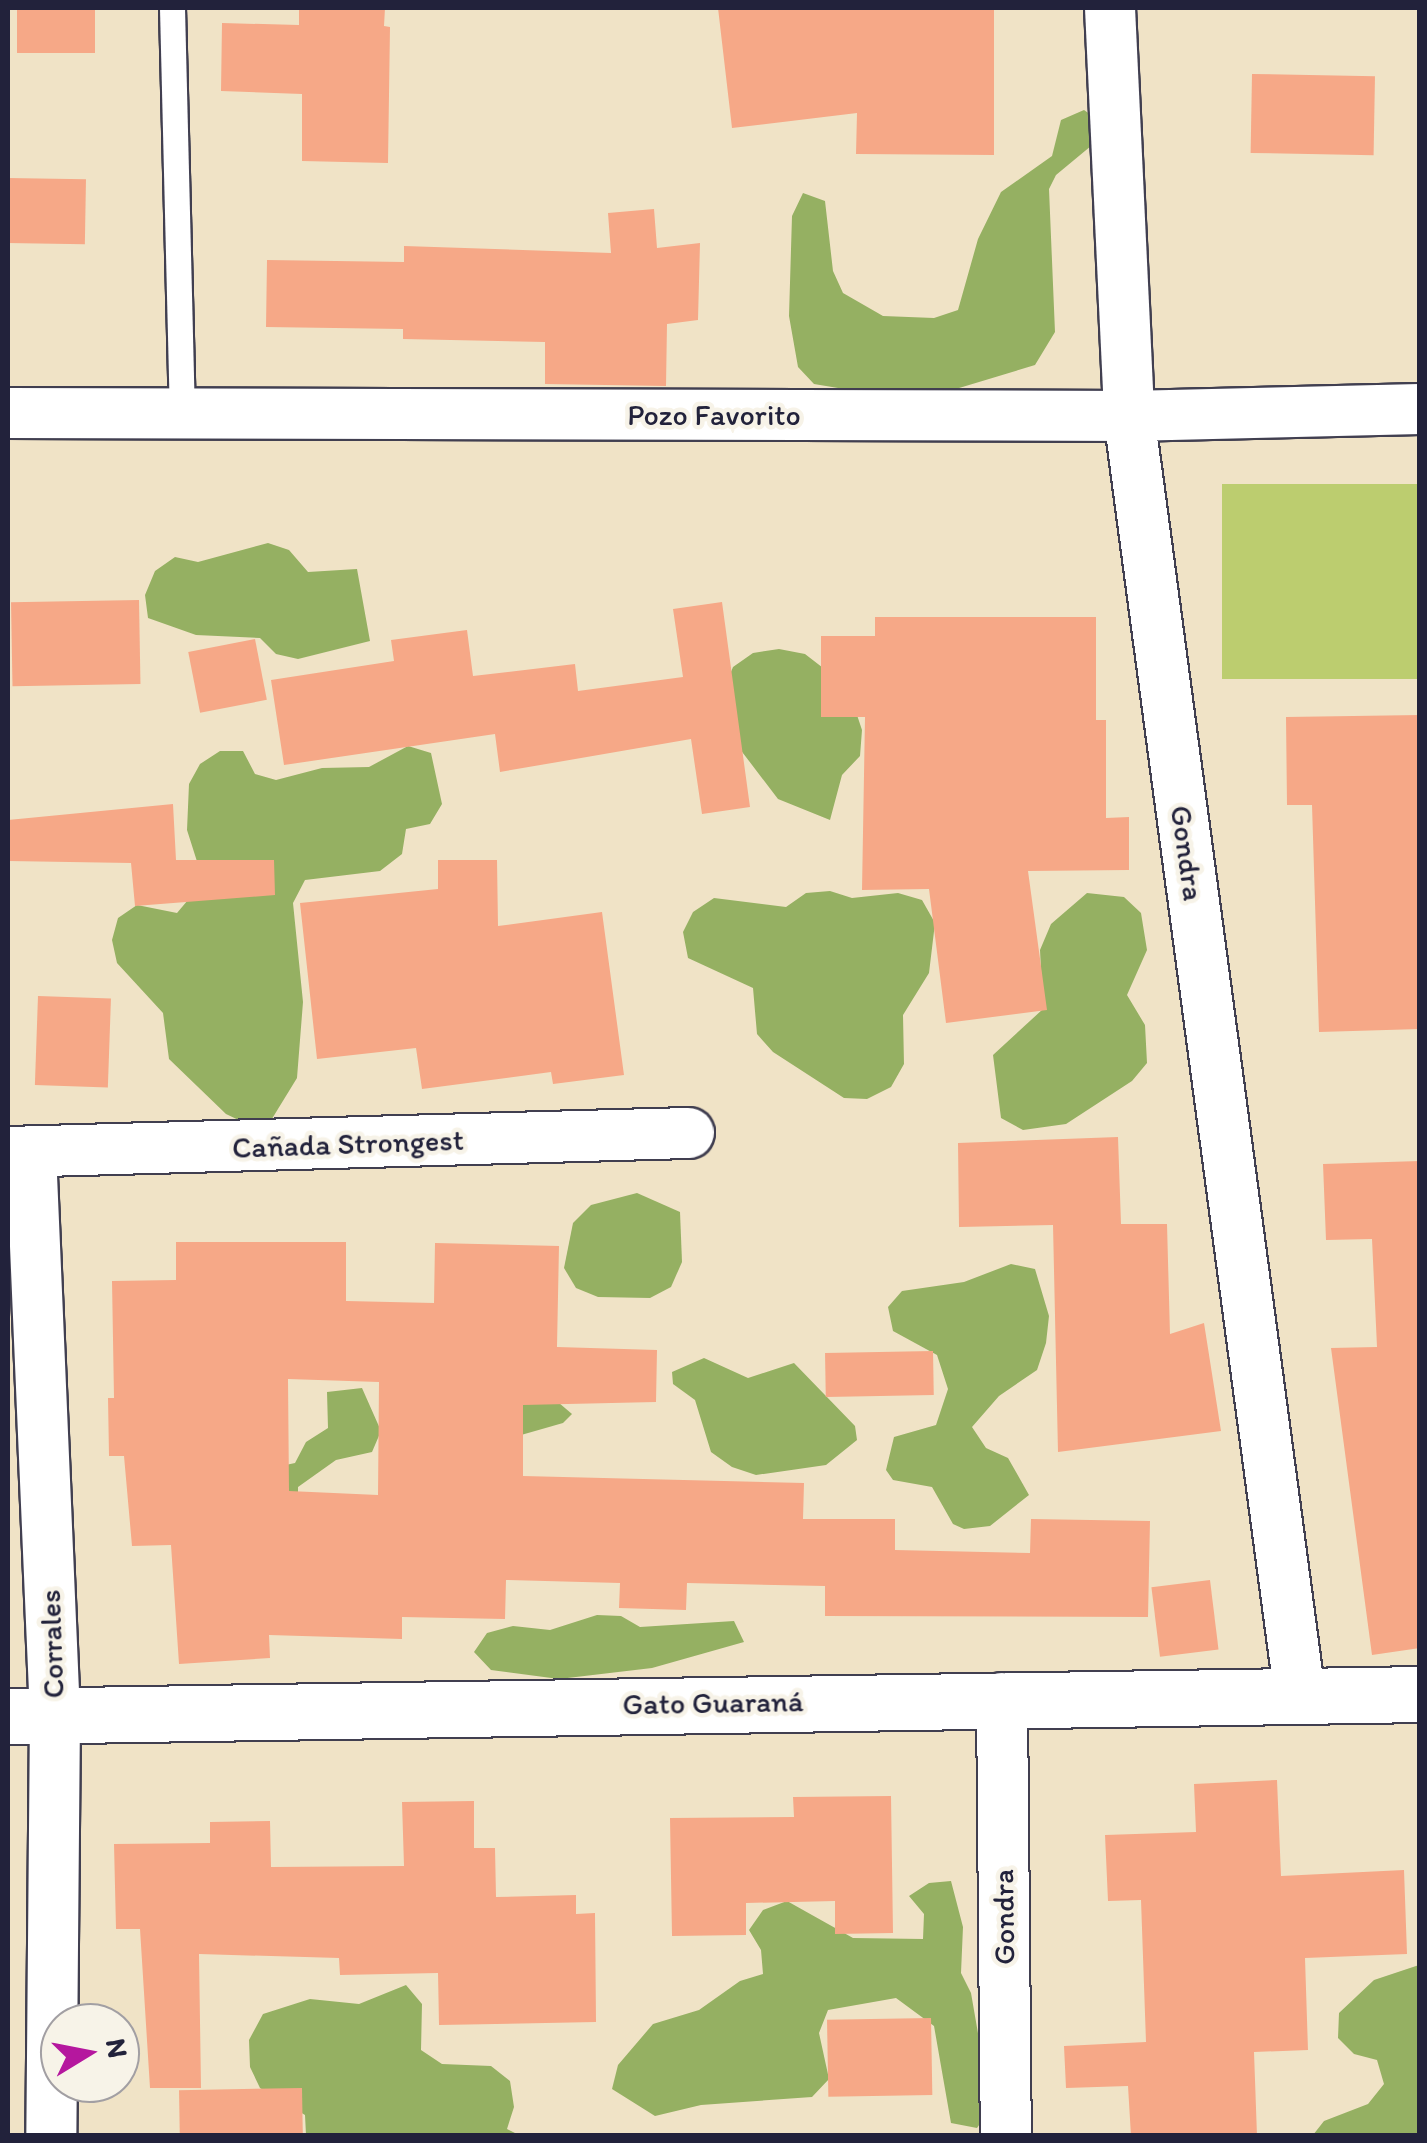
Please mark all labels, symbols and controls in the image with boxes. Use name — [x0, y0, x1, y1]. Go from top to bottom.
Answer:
street label: Pozo Favorito — [628, 397, 800, 433]
street label: Gondra — [1163, 803, 1211, 903]
street label: Cañada Strongest — [232, 1122, 464, 1166]
street label: Corrales — [32, 1589, 72, 1699]
street label: Gato Guaraná — [622, 1683, 804, 1723]
street label: Gondra — [985, 1869, 1023, 1965]
north arrow — [40, 2003, 140, 2103]
text: N — [99, 2036, 136, 2060]

